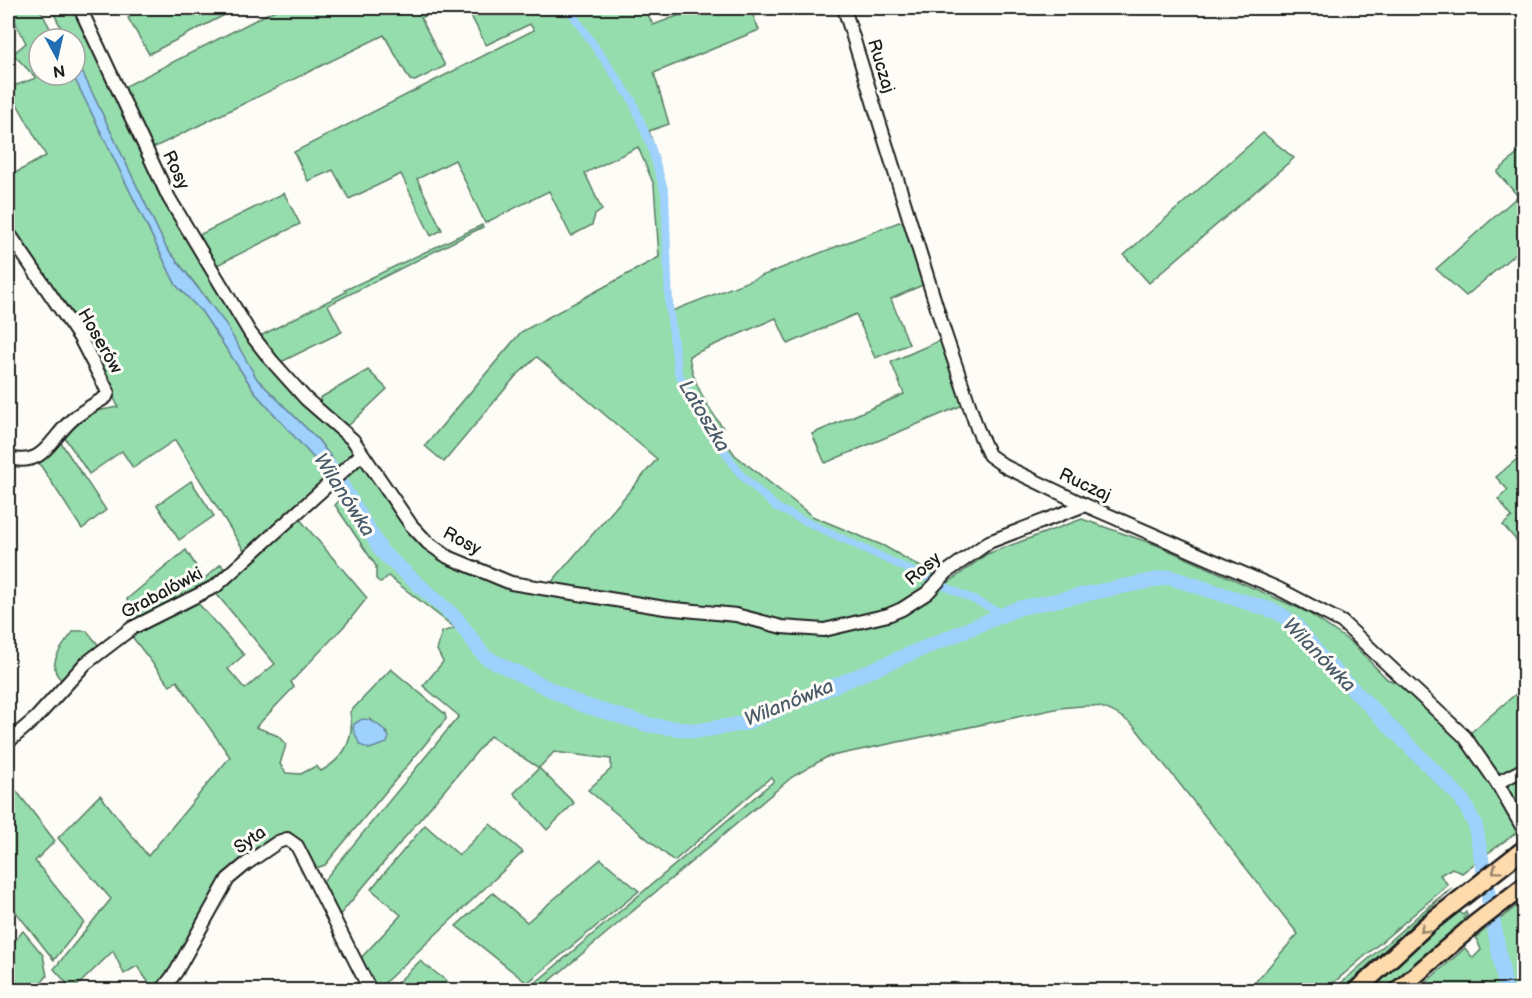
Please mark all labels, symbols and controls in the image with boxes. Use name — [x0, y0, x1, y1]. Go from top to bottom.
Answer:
north arrow — [27, 27, 87, 87]
street label: Ruczaj — [863, 37, 899, 95]
text: N — [52, 60, 66, 81]
street label: Rosy — [158, 147, 194, 193]
street label: Hoserów — [73, 305, 127, 377]
water label: Latoszka — [673, 376, 735, 456]
water label: Wilanówka — [308, 449, 380, 541]
street label: Ruczaj — [1056, 464, 1114, 506]
street label: Rosy — [439, 522, 485, 560]
street label: Rosy — [901, 547, 946, 590]
street label: Grabalówki — [118, 563, 206, 623]
water label: Wilanówka — [1278, 613, 1360, 697]
water label: Wilanówka — [741, 674, 837, 732]
street label: Syta — [230, 822, 270, 858]
one-way arrow — [1492, 862, 1503, 873]
one-way arrow — [1420, 922, 1430, 933]

